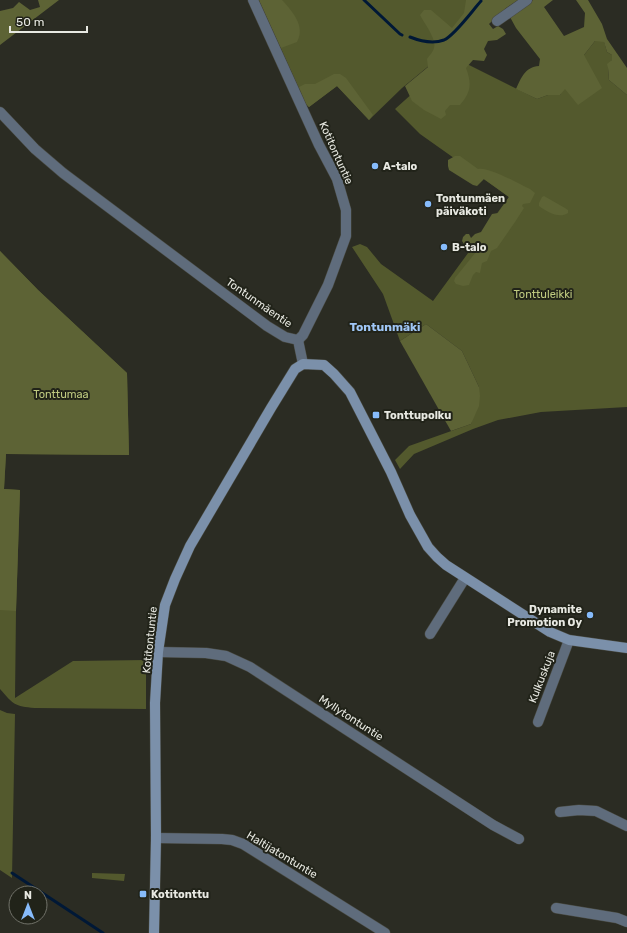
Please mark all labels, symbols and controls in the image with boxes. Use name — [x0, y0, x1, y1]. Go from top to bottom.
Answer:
scale bar — [10, 8, 87, 34]
text: 50 m — [16, 15, 44, 29]
street label: Kotitontuntie — [316, 120, 356, 186]
place label: A-talo — [383, 160, 418, 173]
marker: A-talo — [370, 161, 380, 171]
place label: Tontunmäen päiväkoti — [436, 192, 505, 218]
marker: Tontunmäen päiväkoti — [423, 199, 433, 209]
place label: B-talo — [452, 241, 487, 254]
marker: B-talo — [439, 242, 449, 252]
street label: Tontunmäentie — [224, 275, 294, 331]
park label: Tonttuleikki — [514, 288, 572, 301]
district label: Tontunmäki — [349, 320, 421, 334]
park label: Tonttumaa — [33, 388, 89, 401]
place label: Tonttupolku — [384, 409, 451, 422]
marker: Tonttupolku — [371, 410, 381, 420]
place label: Dynamite Promotion Oy — [507, 603, 582, 629]
street label: Kotitontuntie — [140, 606, 160, 674]
marker: Dynamite Promotion Oy — [585, 610, 595, 620]
street label: Kulkuskuja — [526, 649, 558, 705]
street label: Myllytontuntie — [316, 692, 386, 744]
street label: Haltijatontuntie — [244, 829, 320, 881]
north arrow — [8, 885, 48, 925]
place label: Kotitonttu — [151, 888, 209, 901]
text: N — [24, 889, 32, 902]
marker: Kotitonttu — [138, 889, 148, 899]

